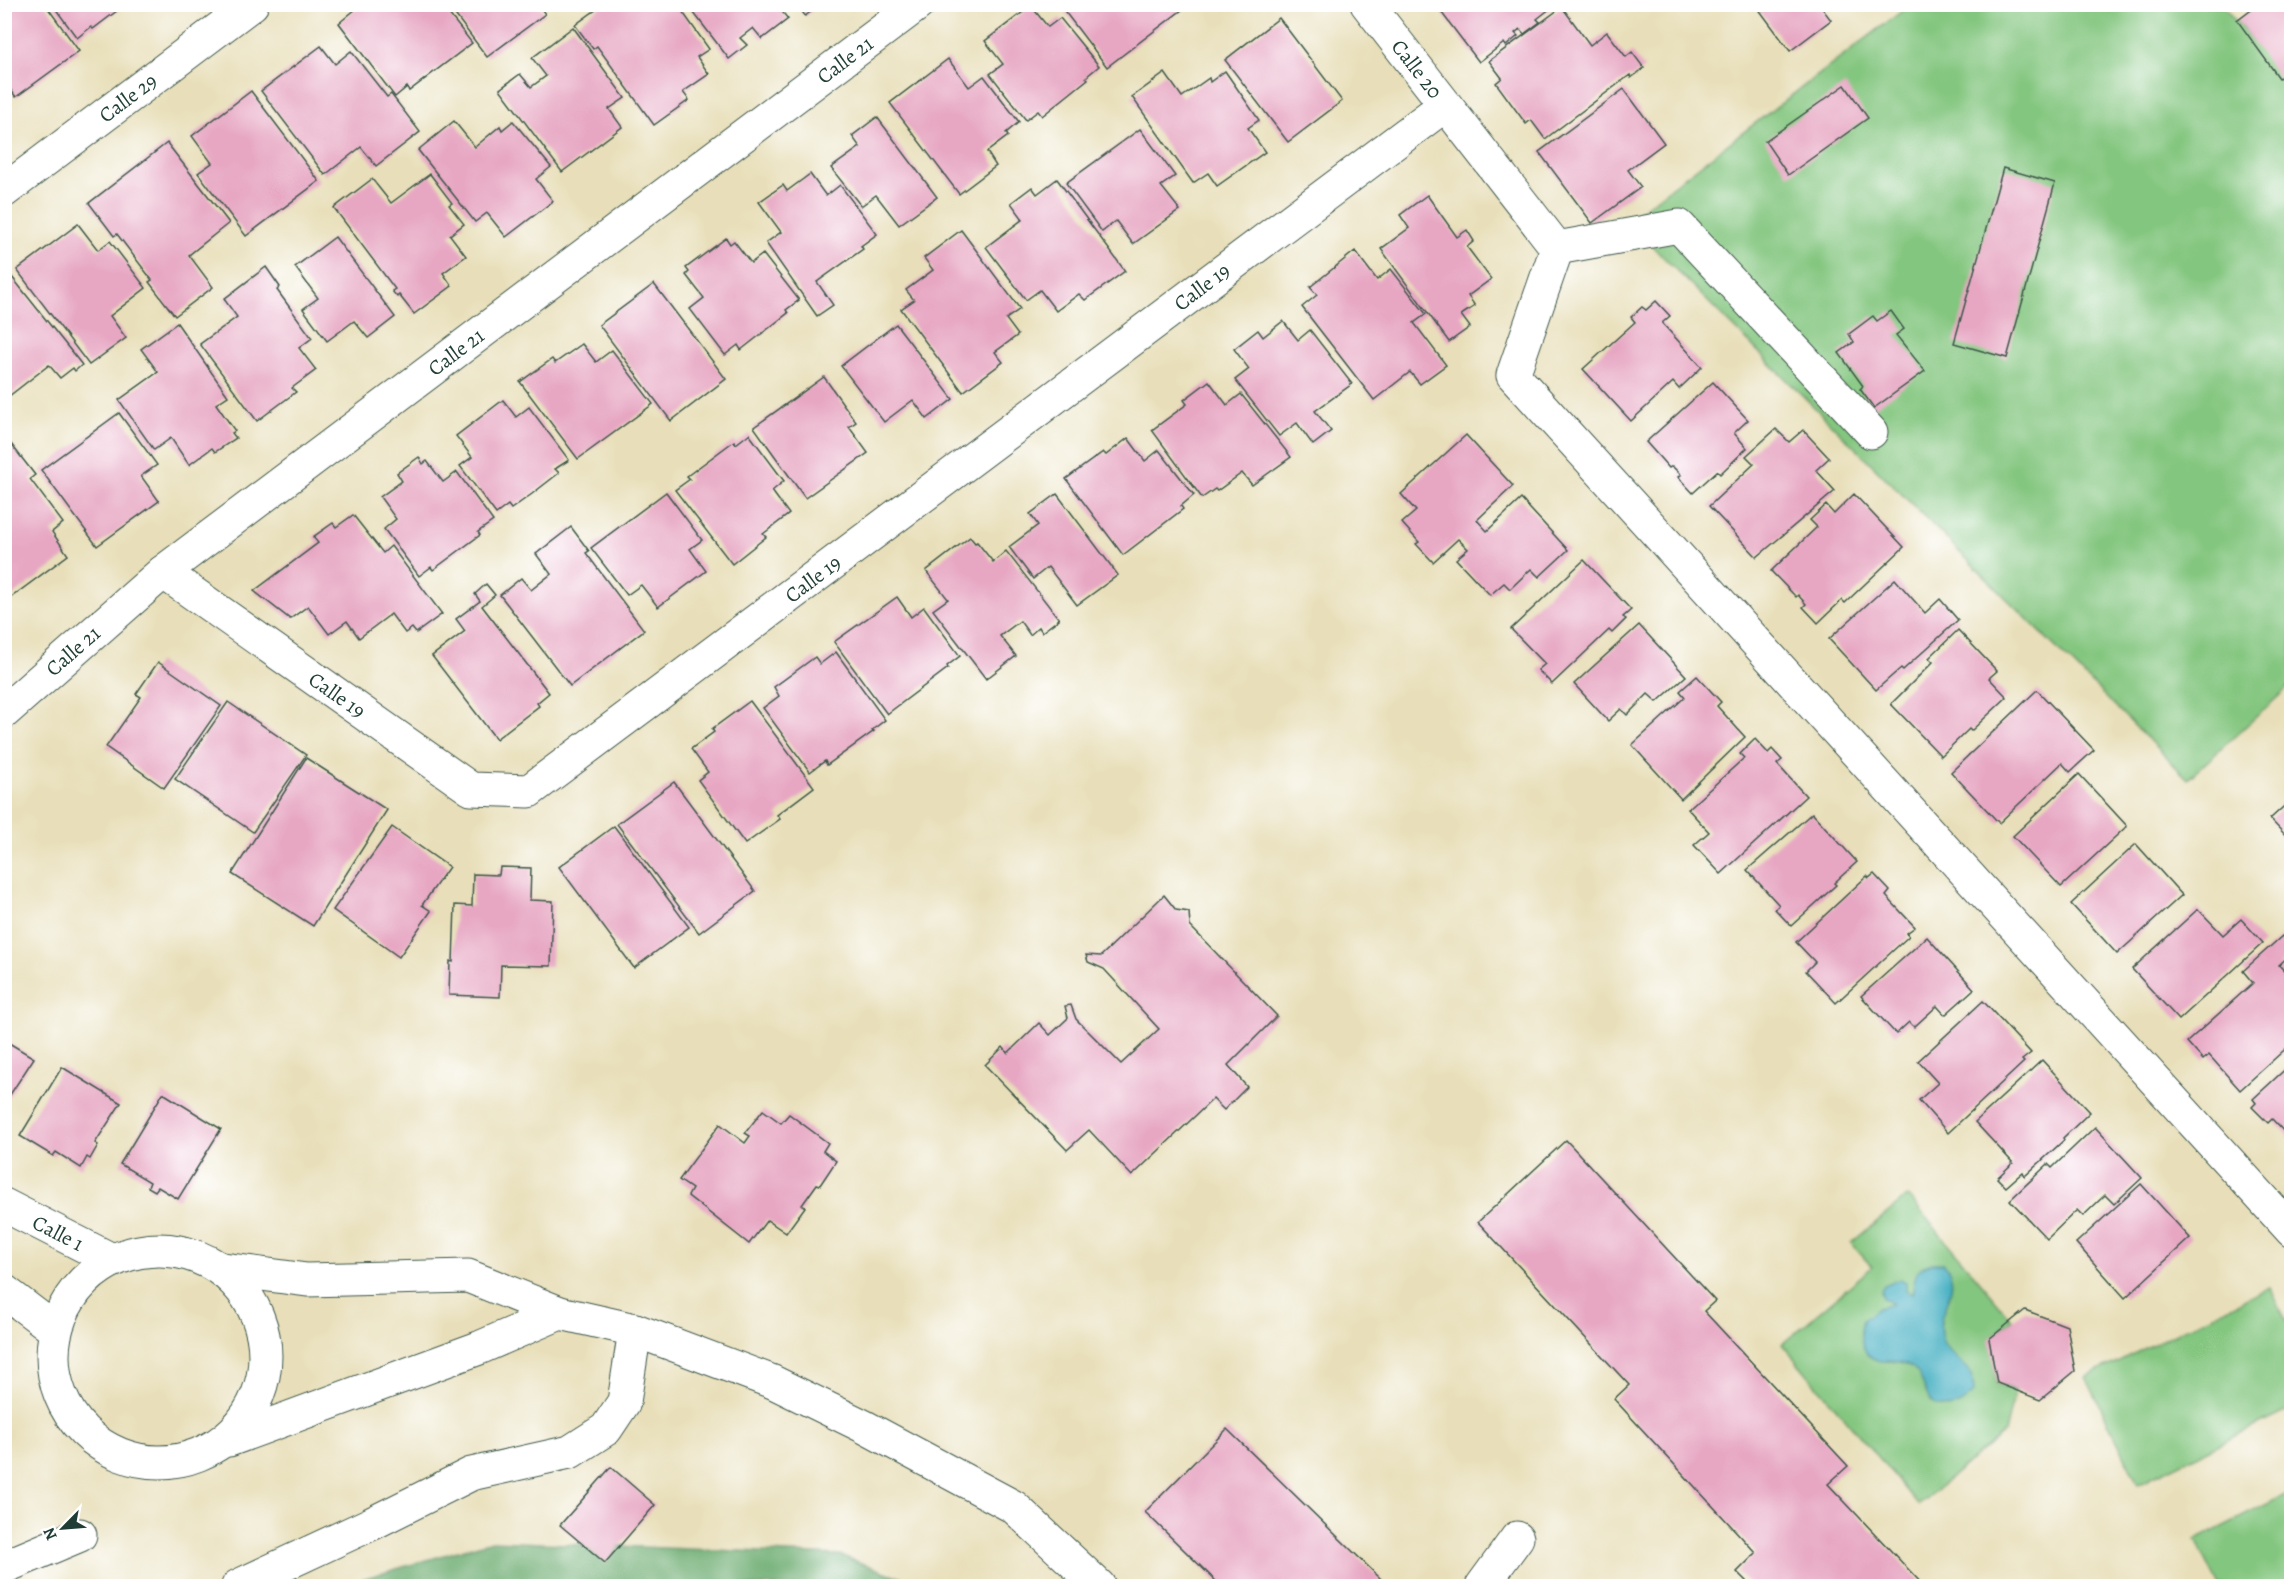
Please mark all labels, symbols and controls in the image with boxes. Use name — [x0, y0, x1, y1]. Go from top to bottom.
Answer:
street label: Calle 21 — [811, 30, 879, 90]
street label: Calle 20 — [1385, 34, 1449, 104]
street label: Calle 29 — [93, 67, 163, 129]
street label: Calle 19 — [1168, 257, 1236, 317]
street label: Calle 21 — [422, 322, 490, 382]
street label: Calle 19 — [779, 549, 847, 609]
street label: Calle 21 — [40, 619, 106, 683]
street label: Calle 19 — [303, 665, 371, 725]
street label: Calle 1 — [28, 1208, 88, 1258]
north arrow — [33, 1498, 93, 1558]
text: N — [38, 1524, 63, 1544]

